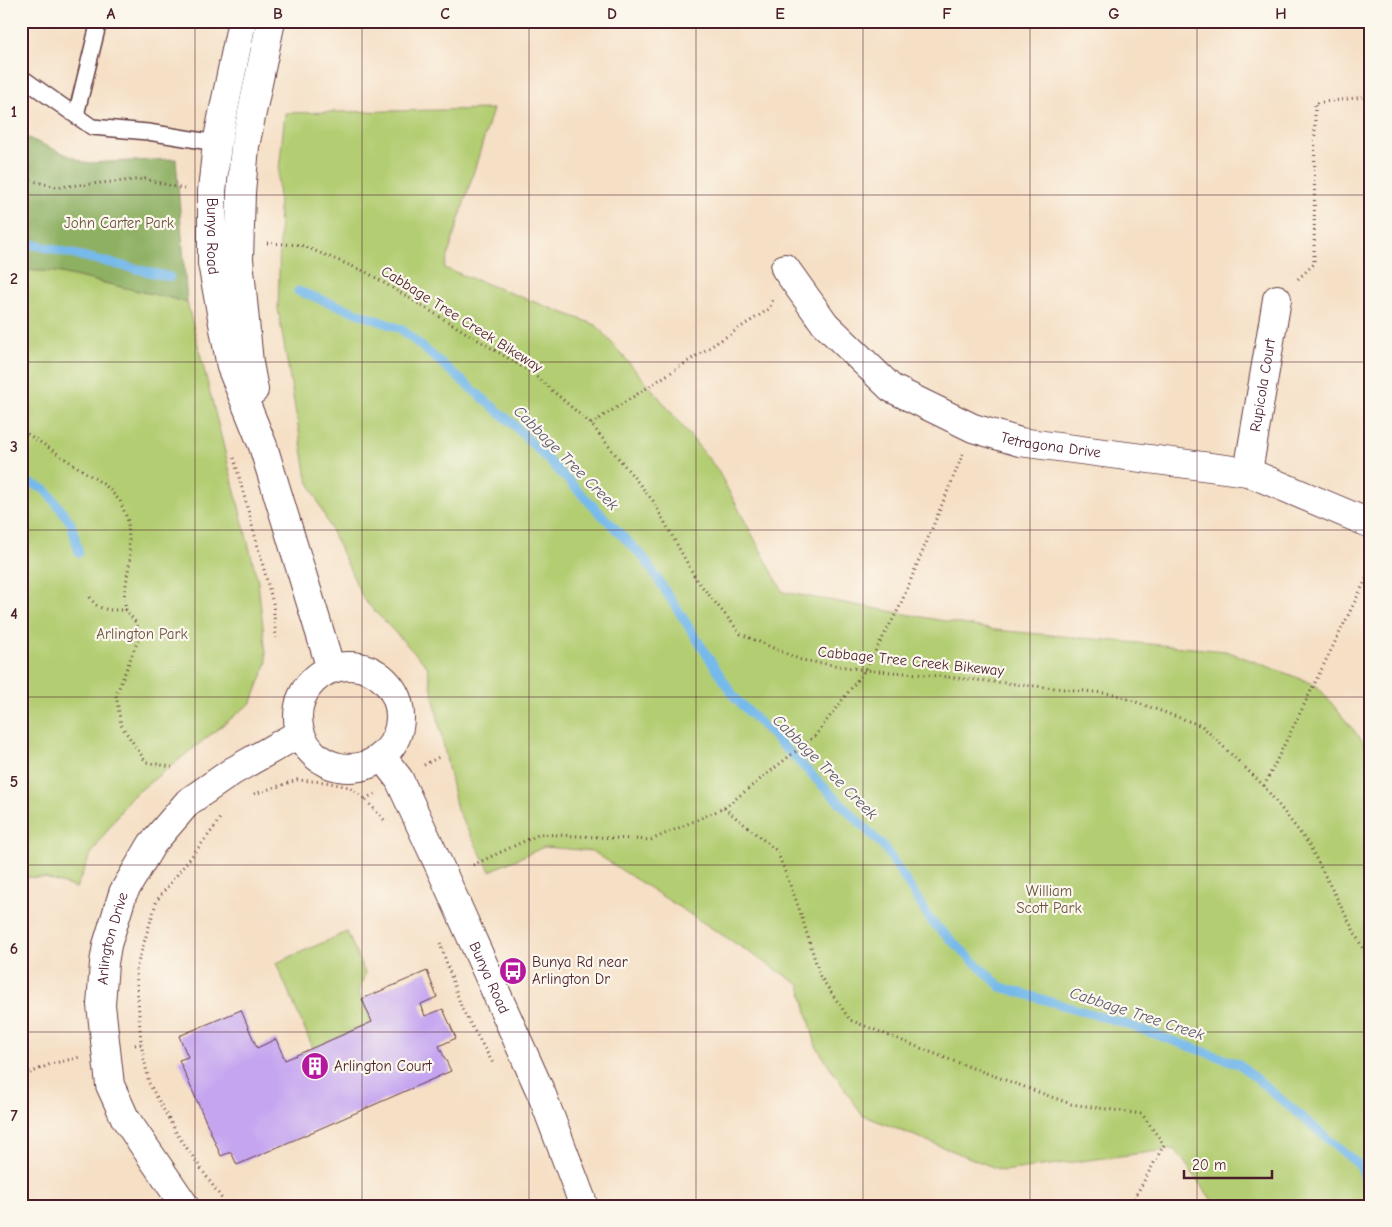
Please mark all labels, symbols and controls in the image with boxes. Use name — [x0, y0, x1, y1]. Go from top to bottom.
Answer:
text: A — [107, 5, 116, 23]
text: B — [273, 5, 283, 23]
text: C — [440, 5, 450, 23]
text: D — [607, 5, 617, 23]
text: E — [775, 5, 785, 23]
text: F — [942, 5, 952, 23]
text: G — [1108, 5, 1120, 23]
text: H — [1275, 5, 1287, 23]
text: 1 — [11, 103, 17, 121]
street label: Bunya Road — [203, 198, 223, 276]
park label: John Carter Park — [64, 214, 175, 232]
street label: Cabbage Tree Creek Bikeway — [378, 262, 546, 376]
text: 2 — [10, 270, 18, 288]
street label: Rupicola Court — [1246, 337, 1279, 433]
water label: Cabbage Tree Creek — [510, 402, 622, 514]
street label: Tetragona Drive — [999, 428, 1102, 462]
text: 3 — [10, 438, 18, 456]
text: 4 — [10, 605, 18, 623]
park label: Arlington Park — [96, 625, 188, 643]
street label: Cabbage Tree Creek Bikeway — [817, 642, 1005, 680]
water label: Cabbage Tree Creek — [769, 711, 881, 823]
text: 5 — [10, 773, 18, 791]
park label: William Scott Park — [1016, 882, 1083, 917]
street label: Arlington Drive — [93, 889, 132, 985]
street label: Bunya Road — [465, 939, 513, 1016]
text: 6 — [10, 940, 18, 958]
place label: Bunya Rd near Arlington Dr — [532, 953, 628, 988]
bus stop icon: Bunya Rd near Arlington Dr — [498, 956, 528, 986]
water label: Cabbage Tree Creek — [1067, 984, 1207, 1044]
building icon: Arlington Court — [300, 1051, 330, 1081]
place label: Arlington Court — [334, 1057, 432, 1075]
text: 7 — [10, 1107, 18, 1125]
scale bar — [1184, 1147, 1272, 1179]
text: 20 m — [1192, 1156, 1226, 1174]

